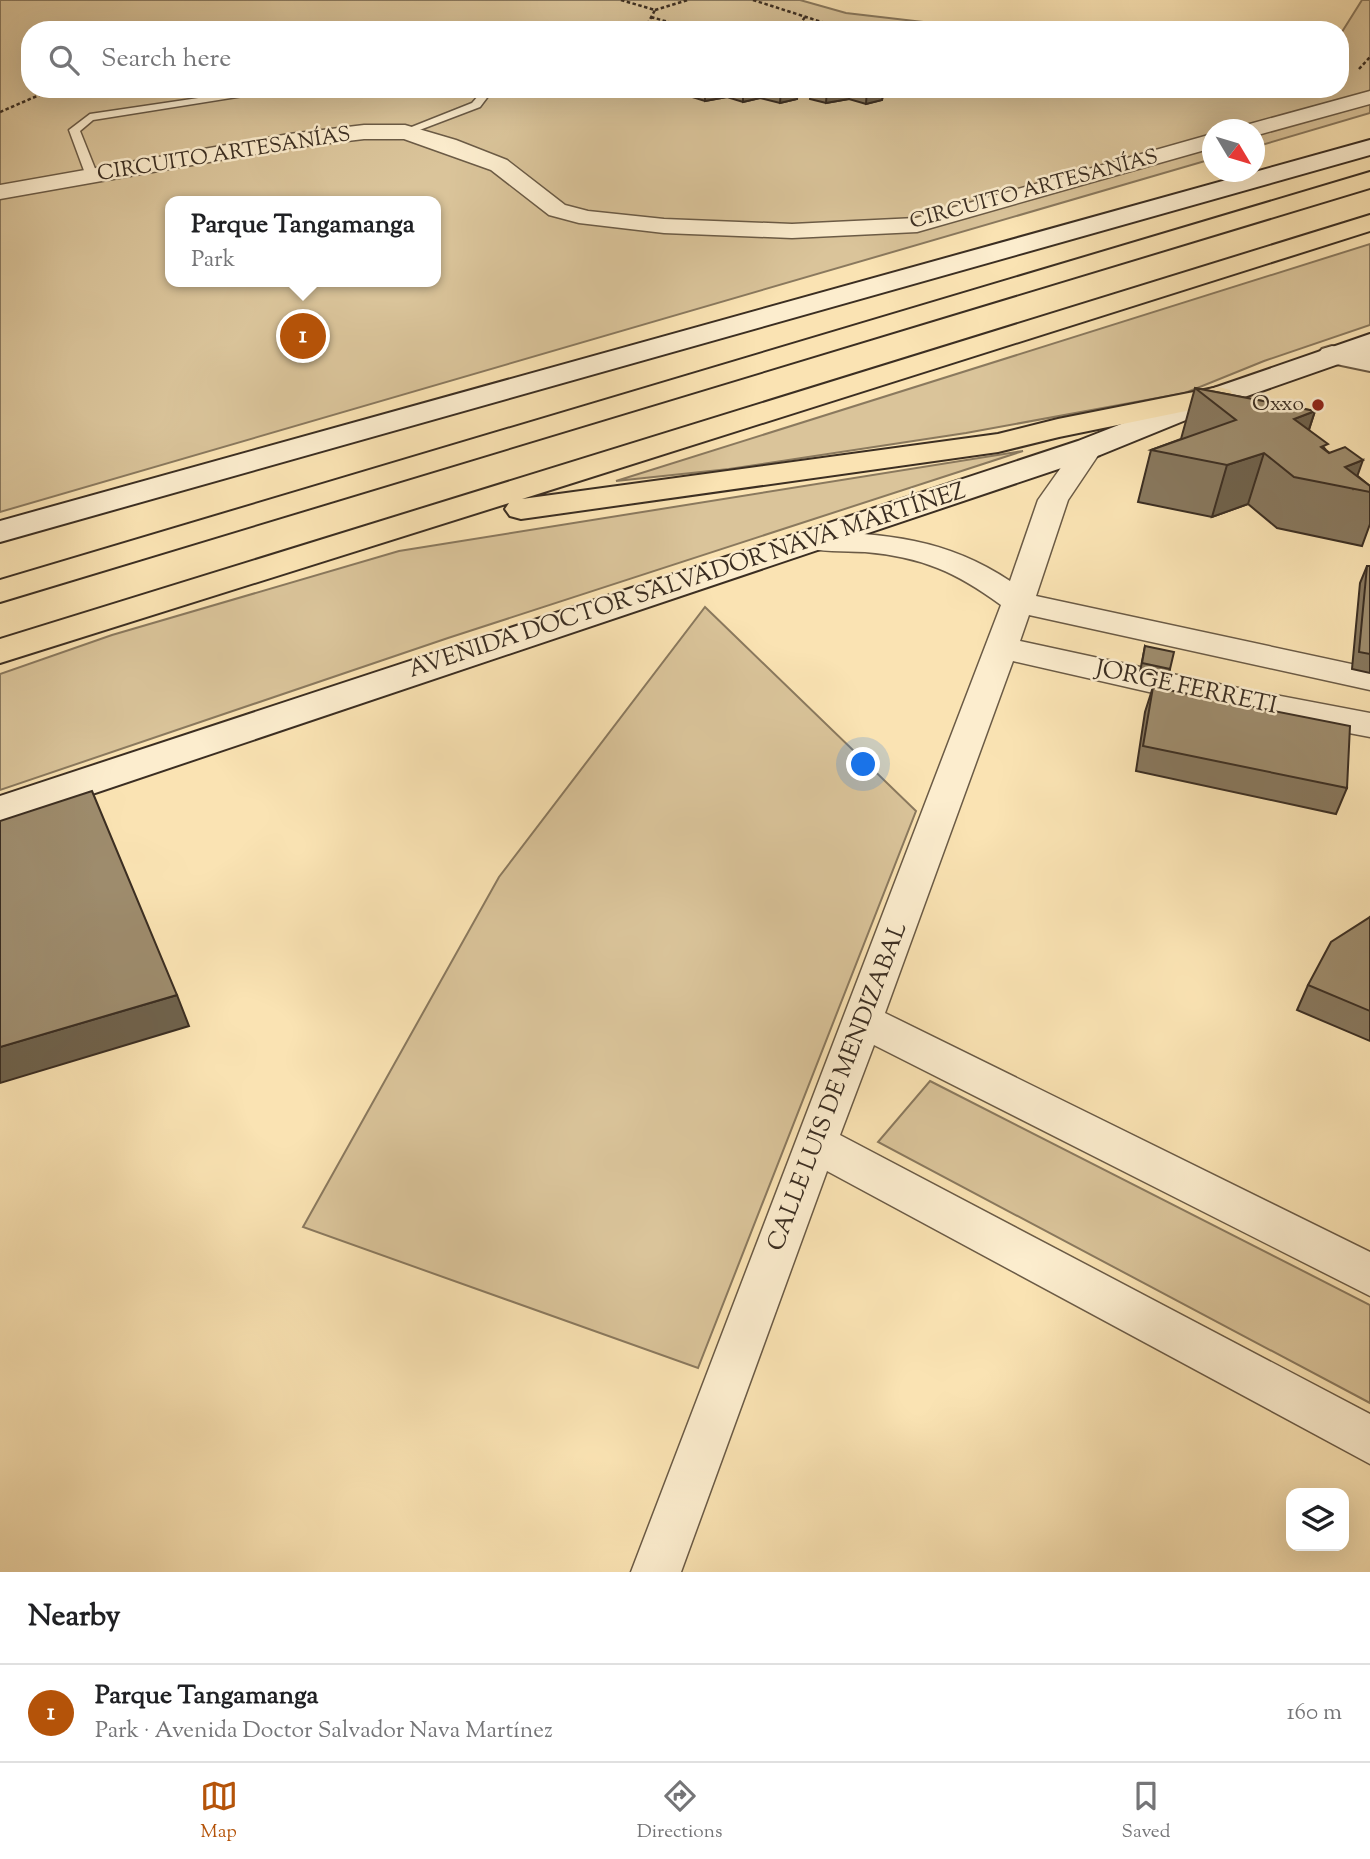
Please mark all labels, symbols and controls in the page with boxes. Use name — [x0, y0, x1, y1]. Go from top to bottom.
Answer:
search box — [21, 21, 1349, 98]
icon: search — [45, 41, 83, 79]
text: Search here — [101, 41, 231, 78]
north arrow — [1202, 119, 1265, 182]
street label: CIRCUITO ARTESANÍAS — [95, 120, 353, 190]
street label: CIRCUITO ARTESANÍAS — [906, 142, 1162, 238]
popup — [165, 196, 441, 287]
text: Parque Tangamanga — [191, 207, 415, 244]
text: Park — [191, 244, 235, 277]
pin: 1 — [280, 310, 326, 362]
place label: Oxxo — [1252, 390, 1304, 420]
marker: Oxxo — [1310, 397, 1326, 413]
street label: AVENIDA DOCTOR SALVADOR NAVA MARTÍNEZ — [404, 474, 970, 687]
street label: JORGE FERRETI — [1090, 652, 1280, 724]
your location — [846, 747, 880, 781]
street label: CALLE LUIS DE MENDIZABAL — [759, 918, 917, 1256]
map controls — [1286, 1488, 1349, 1551]
button: layers — [1286, 1488, 1349, 1551]
text: Nearby — [28, 1596, 120, 1639]
text: Parque Tangamanga — [95, 1678, 319, 1715]
text: 1 — [47, 1697, 55, 1730]
text: 160 m — [1287, 1697, 1342, 1730]
text: Park · Avenida Doctor Salvador Nava Martínez — [95, 1715, 553, 1748]
tab: Map — [200, 1777, 238, 1846]
tab: Directions — [637, 1777, 722, 1846]
tab: Saved — [1122, 1777, 1170, 1846]

